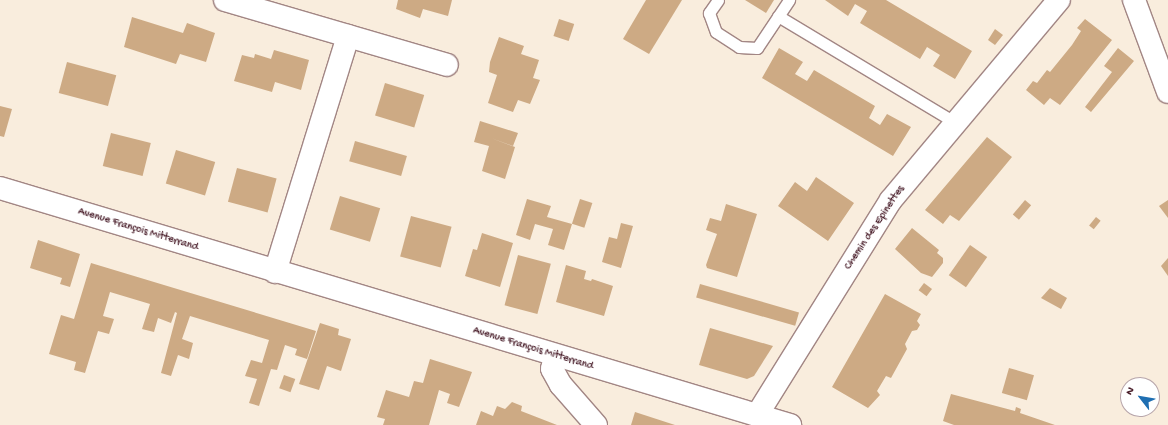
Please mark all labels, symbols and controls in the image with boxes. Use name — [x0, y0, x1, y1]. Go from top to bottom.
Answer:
street label: Chemin des Epinettes — [842, 183, 908, 273]
street label: Avenue François Mitterrand — [76, 205, 200, 255]
street label: Avenue François Mitterrand — [471, 324, 595, 374]
north arrow — [1120, 377, 1160, 417]
text: N — [1124, 385, 1138, 398]

